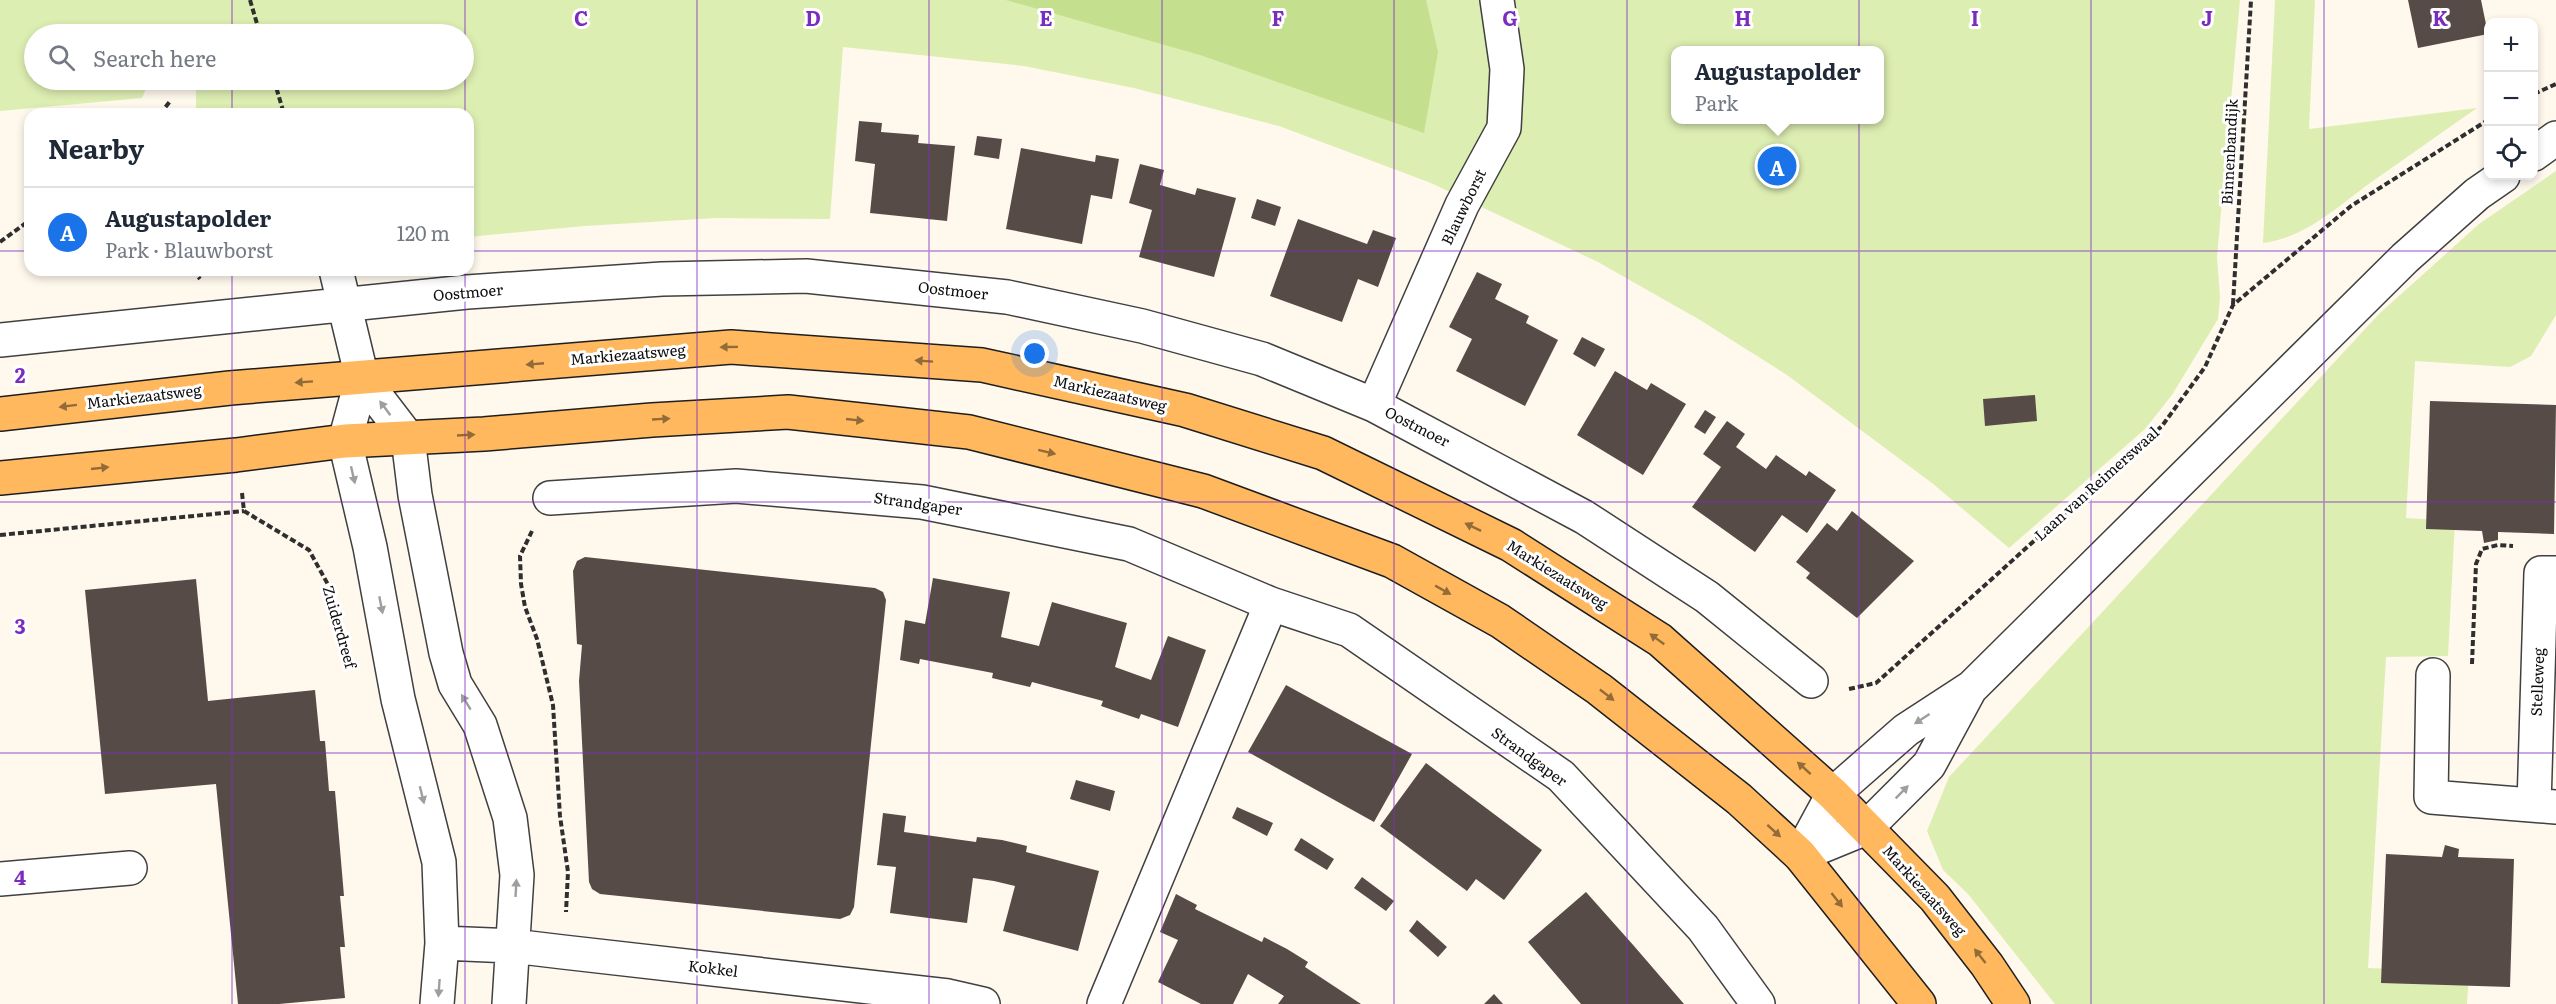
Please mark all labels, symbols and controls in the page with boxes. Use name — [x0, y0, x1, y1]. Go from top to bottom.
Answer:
text: C — [574, 2, 588, 32]
text: D — [805, 2, 821, 32]
text: E — [1039, 2, 1053, 32]
text: F — [1272, 2, 1285, 32]
text: G — [1502, 2, 1518, 32]
text: H — [1735, 2, 1751, 32]
text: I — [1971, 2, 1979, 32]
text: J — [2201, 2, 2213, 32]
text: K — [2432, 2, 2448, 32]
map controls — [2484, 18, 2538, 180]
button: + — [2484, 18, 2538, 72]
search box — [24, 24, 474, 90]
icon: search — [45, 41, 78, 74]
text: Search here — [93, 41, 216, 74]
popup — [1671, 46, 1884, 124]
text: Augustapolder — [1694, 54, 1861, 87]
button: − — [2484, 72, 2538, 126]
text: Park — [1694, 87, 1738, 117]
street label: Binnenbandijk — [2214, 97, 2243, 206]
button: locate — [2484, 126, 2538, 180]
text: Nearby — [48, 128, 144, 167]
pin: A — [1758, 144, 1796, 188]
street label: Blauwborst — [1434, 164, 1491, 248]
text: Augustapolder — [105, 201, 271, 234]
text: A — [60, 217, 75, 247]
text: 120 m — [397, 217, 450, 247]
text: Park · Blauwborst — [105, 234, 273, 264]
street label: Oostmoer — [917, 274, 989, 305]
street label: Oostmoer — [432, 277, 504, 306]
street label: Markiezaatsweg — [569, 337, 687, 370]
your location — [1020, 339, 1049, 368]
one-way arrow — [720, 343, 739, 352]
one-way arrow — [914, 356, 933, 366]
text: 2 — [15, 359, 26, 389]
one-way arrow — [526, 359, 545, 369]
street label: Markiezaatsweg — [1051, 368, 1170, 417]
street label: Markiezaatsweg — [85, 377, 203, 414]
one-way arrow — [294, 377, 313, 387]
street label: Oostmoer — [1381, 399, 1454, 452]
one-way arrow — [379, 400, 391, 416]
one-way arrow — [58, 401, 77, 411]
one-way arrow — [651, 415, 670, 424]
one-way arrow — [846, 415, 865, 424]
street label: Laan van Reimerswaal — [2028, 420, 2164, 545]
one-way arrow — [457, 431, 476, 440]
one-way arrow — [1038, 447, 1056, 457]
one-way arrow — [91, 463, 110, 473]
one-way arrow — [349, 466, 358, 485]
street label: Strandgaper — [873, 485, 964, 520]
one-way arrow — [1465, 522, 1482, 531]
street label: Markiezaatsweg — [1503, 533, 1613, 614]
street label: Zuiderdreef — [318, 582, 364, 672]
one-way arrow — [1435, 585, 1452, 595]
one-way arrow — [377, 595, 386, 614]
text: 3 — [14, 610, 26, 640]
one-way arrow — [1650, 634, 1665, 646]
street label: Stelleweg — [2524, 647, 2549, 717]
one-way arrow — [1599, 688, 1615, 701]
one-way arrow — [461, 694, 472, 710]
one-way arrow — [1914, 713, 1931, 724]
street label: Strandgaper — [1487, 720, 1573, 791]
one-way arrow — [1797, 762, 1812, 775]
one-way arrow — [418, 786, 428, 804]
one-way arrow — [1894, 786, 1908, 800]
one-way arrow — [1766, 824, 1781, 837]
street label: Markiezaatsweg — [1878, 839, 1973, 941]
text: 4 — [14, 861, 26, 891]
one-way arrow — [512, 878, 521, 897]
one-way arrow — [1830, 893, 1842, 908]
one-way arrow — [1975, 948, 1987, 963]
street label: Kokkel — [687, 953, 740, 982]
one-way arrow — [434, 978, 443, 997]

